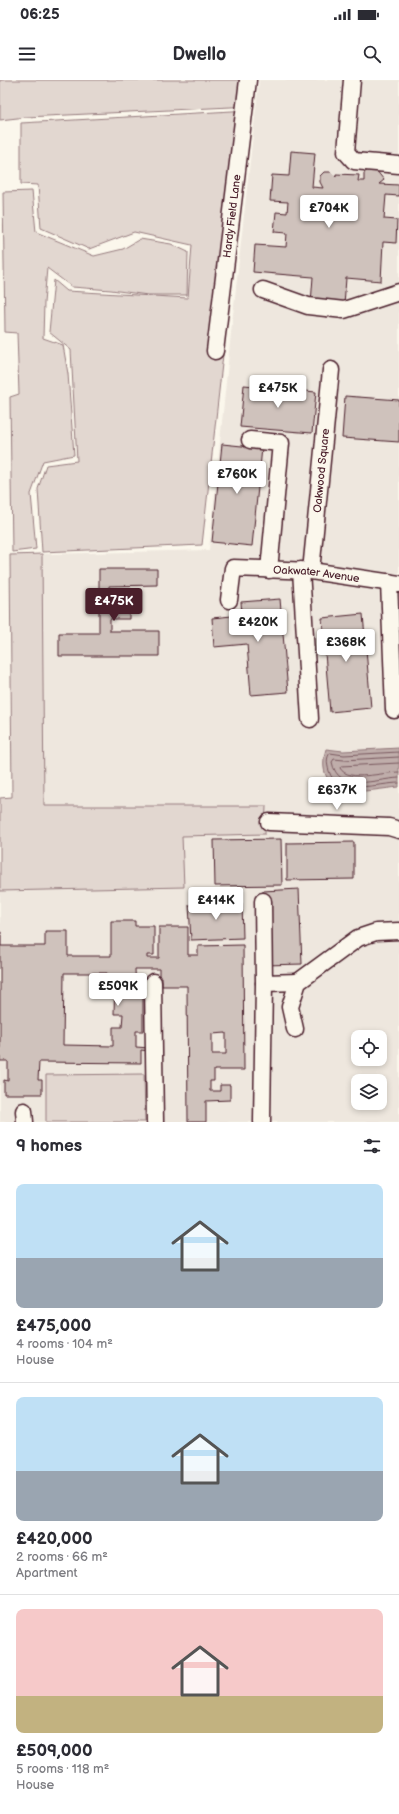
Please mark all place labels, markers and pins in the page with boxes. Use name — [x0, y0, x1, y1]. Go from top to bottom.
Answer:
pin: £704K — [301, 195, 357, 229]
pin: £475K — [250, 375, 306, 409]
pin: £760K — [209, 461, 265, 495]
pin: £475K — [86, 588, 142, 622]
pin: £420K — [230, 609, 286, 643]
pin: £368K — [318, 629, 374, 663]
pin: £637K — [309, 777, 365, 811]
pin: £414K — [188, 887, 244, 921]
pin: £509K — [90, 973, 146, 1007]

